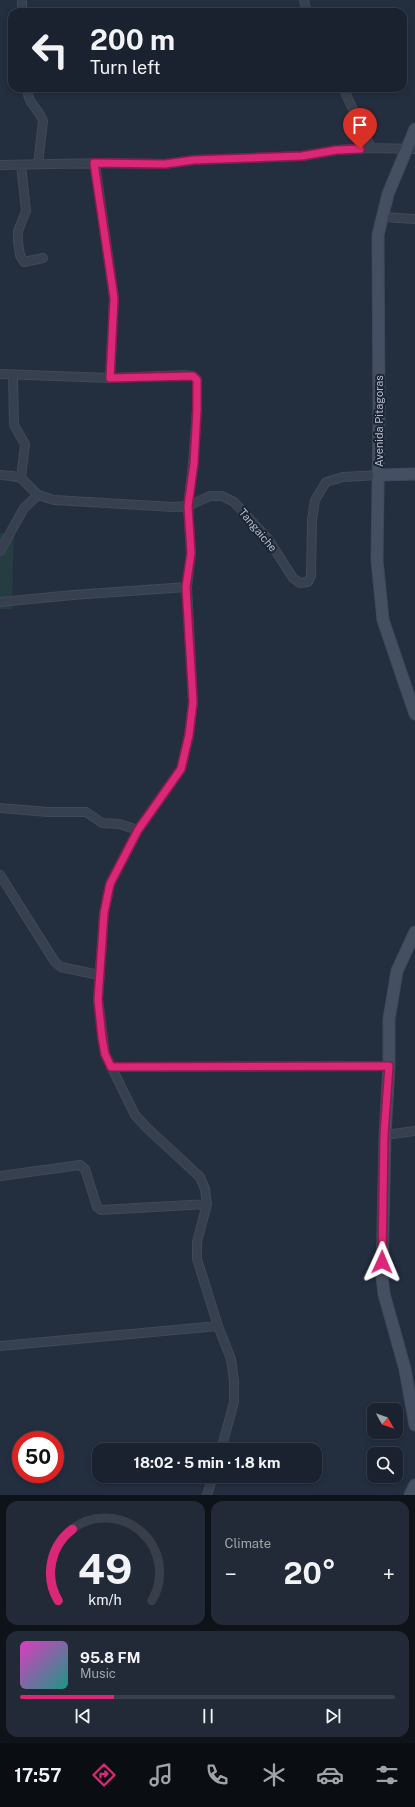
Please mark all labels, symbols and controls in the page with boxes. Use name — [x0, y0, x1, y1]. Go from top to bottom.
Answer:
text: 200 m — [90, 23, 175, 56]
icon: left — [24, 24, 76, 76]
text: Turn left — [90, 57, 160, 78]
pin — [343, 108, 377, 149]
icon: arrive — [349, 114, 371, 136]
street label: Avenida Pitagoras — [373, 375, 385, 467]
street label: Tangaiche — [237, 506, 279, 554]
position arrow — [361, 1241, 403, 1283]
north arrow — [367, 1403, 403, 1439]
map controls — [367, 1403, 403, 1483]
speed limit sign: 50 — [12, 1431, 64, 1483]
button: search — [367, 1447, 403, 1483]
text: 18:02 · 5 min · 1.8 km — [134, 1454, 280, 1471]
text: Climate — [225, 1536, 271, 1551]
text: 49 — [78, 1544, 133, 1593]
text: 20° — [283, 1555, 336, 1591]
text: − — [225, 1561, 237, 1587]
text: + — [383, 1561, 395, 1587]
text: km/h — [88, 1591, 122, 1608]
text: 95.8 FM — [80, 1649, 140, 1666]
text: Music — [80, 1666, 116, 1681]
icon: previous — [72, 1705, 94, 1727]
icon: pause — [197, 1705, 219, 1727]
icon: next — [322, 1705, 344, 1727]
icon: directions — [90, 1761, 118, 1789]
icon: music — [147, 1761, 175, 1789]
icon: phone — [203, 1761, 231, 1789]
icon: climate — [260, 1761, 288, 1789]
icon: car — [316, 1761, 344, 1789]
icon: filters — [373, 1761, 401, 1789]
text: 17:57 — [14, 1765, 62, 1786]

